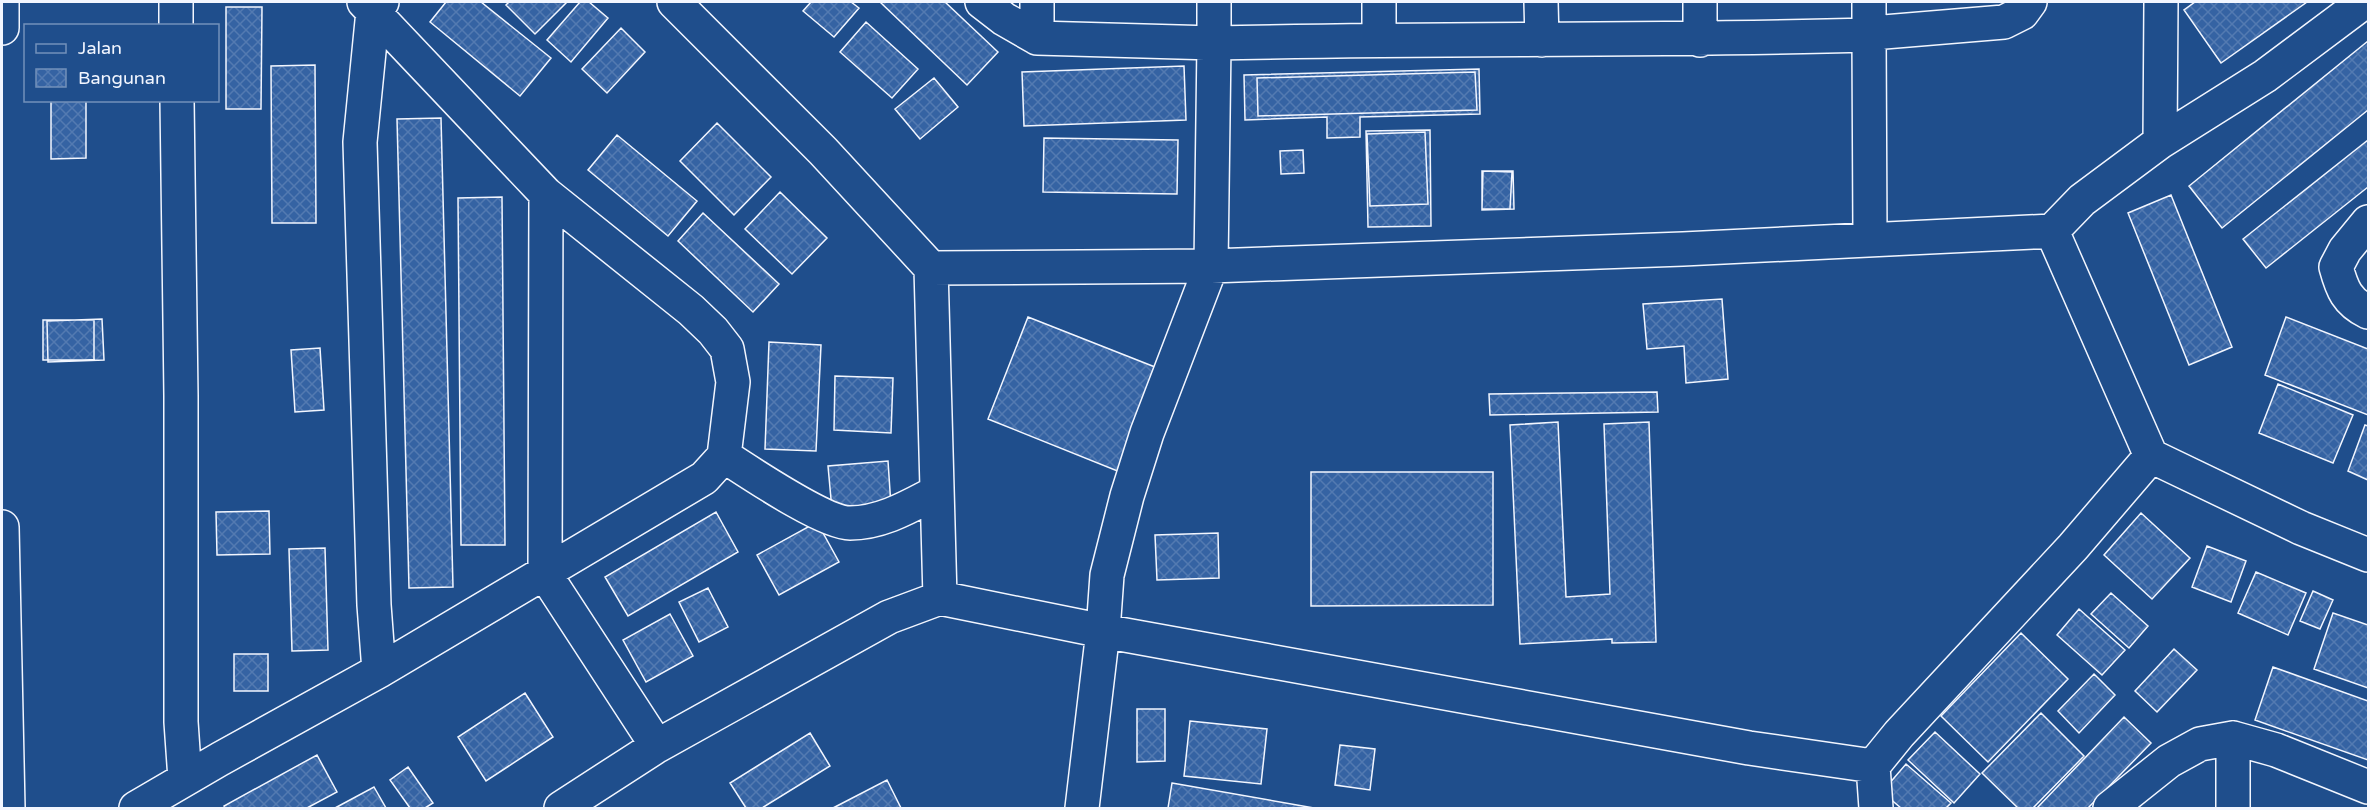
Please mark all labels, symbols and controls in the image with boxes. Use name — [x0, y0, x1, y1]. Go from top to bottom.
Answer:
legend — [24, 24, 219, 102]
text: Jalan — [78, 37, 122, 59]
text: Bangunan — [78, 67, 166, 89]

